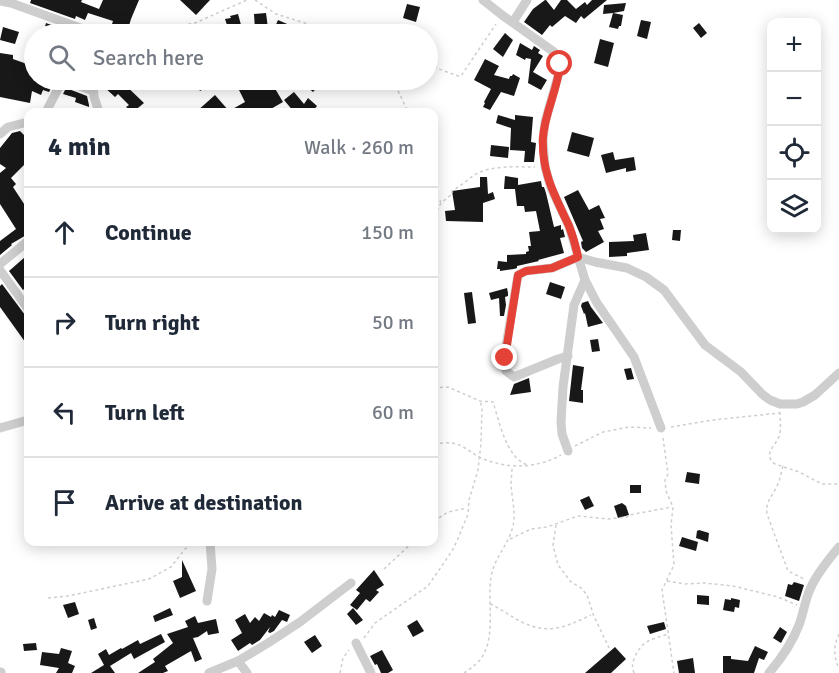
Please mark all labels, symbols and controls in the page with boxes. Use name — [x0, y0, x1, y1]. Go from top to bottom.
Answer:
map controls — [767, 18, 821, 234]
button: + — [767, 18, 821, 72]
search box — [24, 24, 438, 90]
icon: search — [45, 41, 78, 74]
text: Search here — [93, 44, 204, 71]
route start — [546, 50, 572, 76]
button: − — [767, 72, 821, 126]
button: locate — [767, 126, 821, 180]
text: 4 min — [48, 131, 111, 163]
text: Walk · 260 m — [304, 135, 414, 160]
button: layers — [767, 180, 821, 234]
icon: ahead — [48, 216, 81, 249]
text: Continue — [105, 219, 192, 246]
text: 150 m — [361, 220, 414, 245]
icon: right — [48, 306, 81, 339]
text: Turn right — [105, 309, 200, 336]
text: 50 m — [372, 310, 414, 335]
route end — [491, 344, 517, 370]
icon: left — [48, 396, 81, 429]
text: Turn left — [105, 399, 185, 426]
text: 60 m — [372, 400, 414, 425]
icon: arrive — [48, 486, 81, 519]
text: Arrive at destination — [105, 489, 302, 516]

